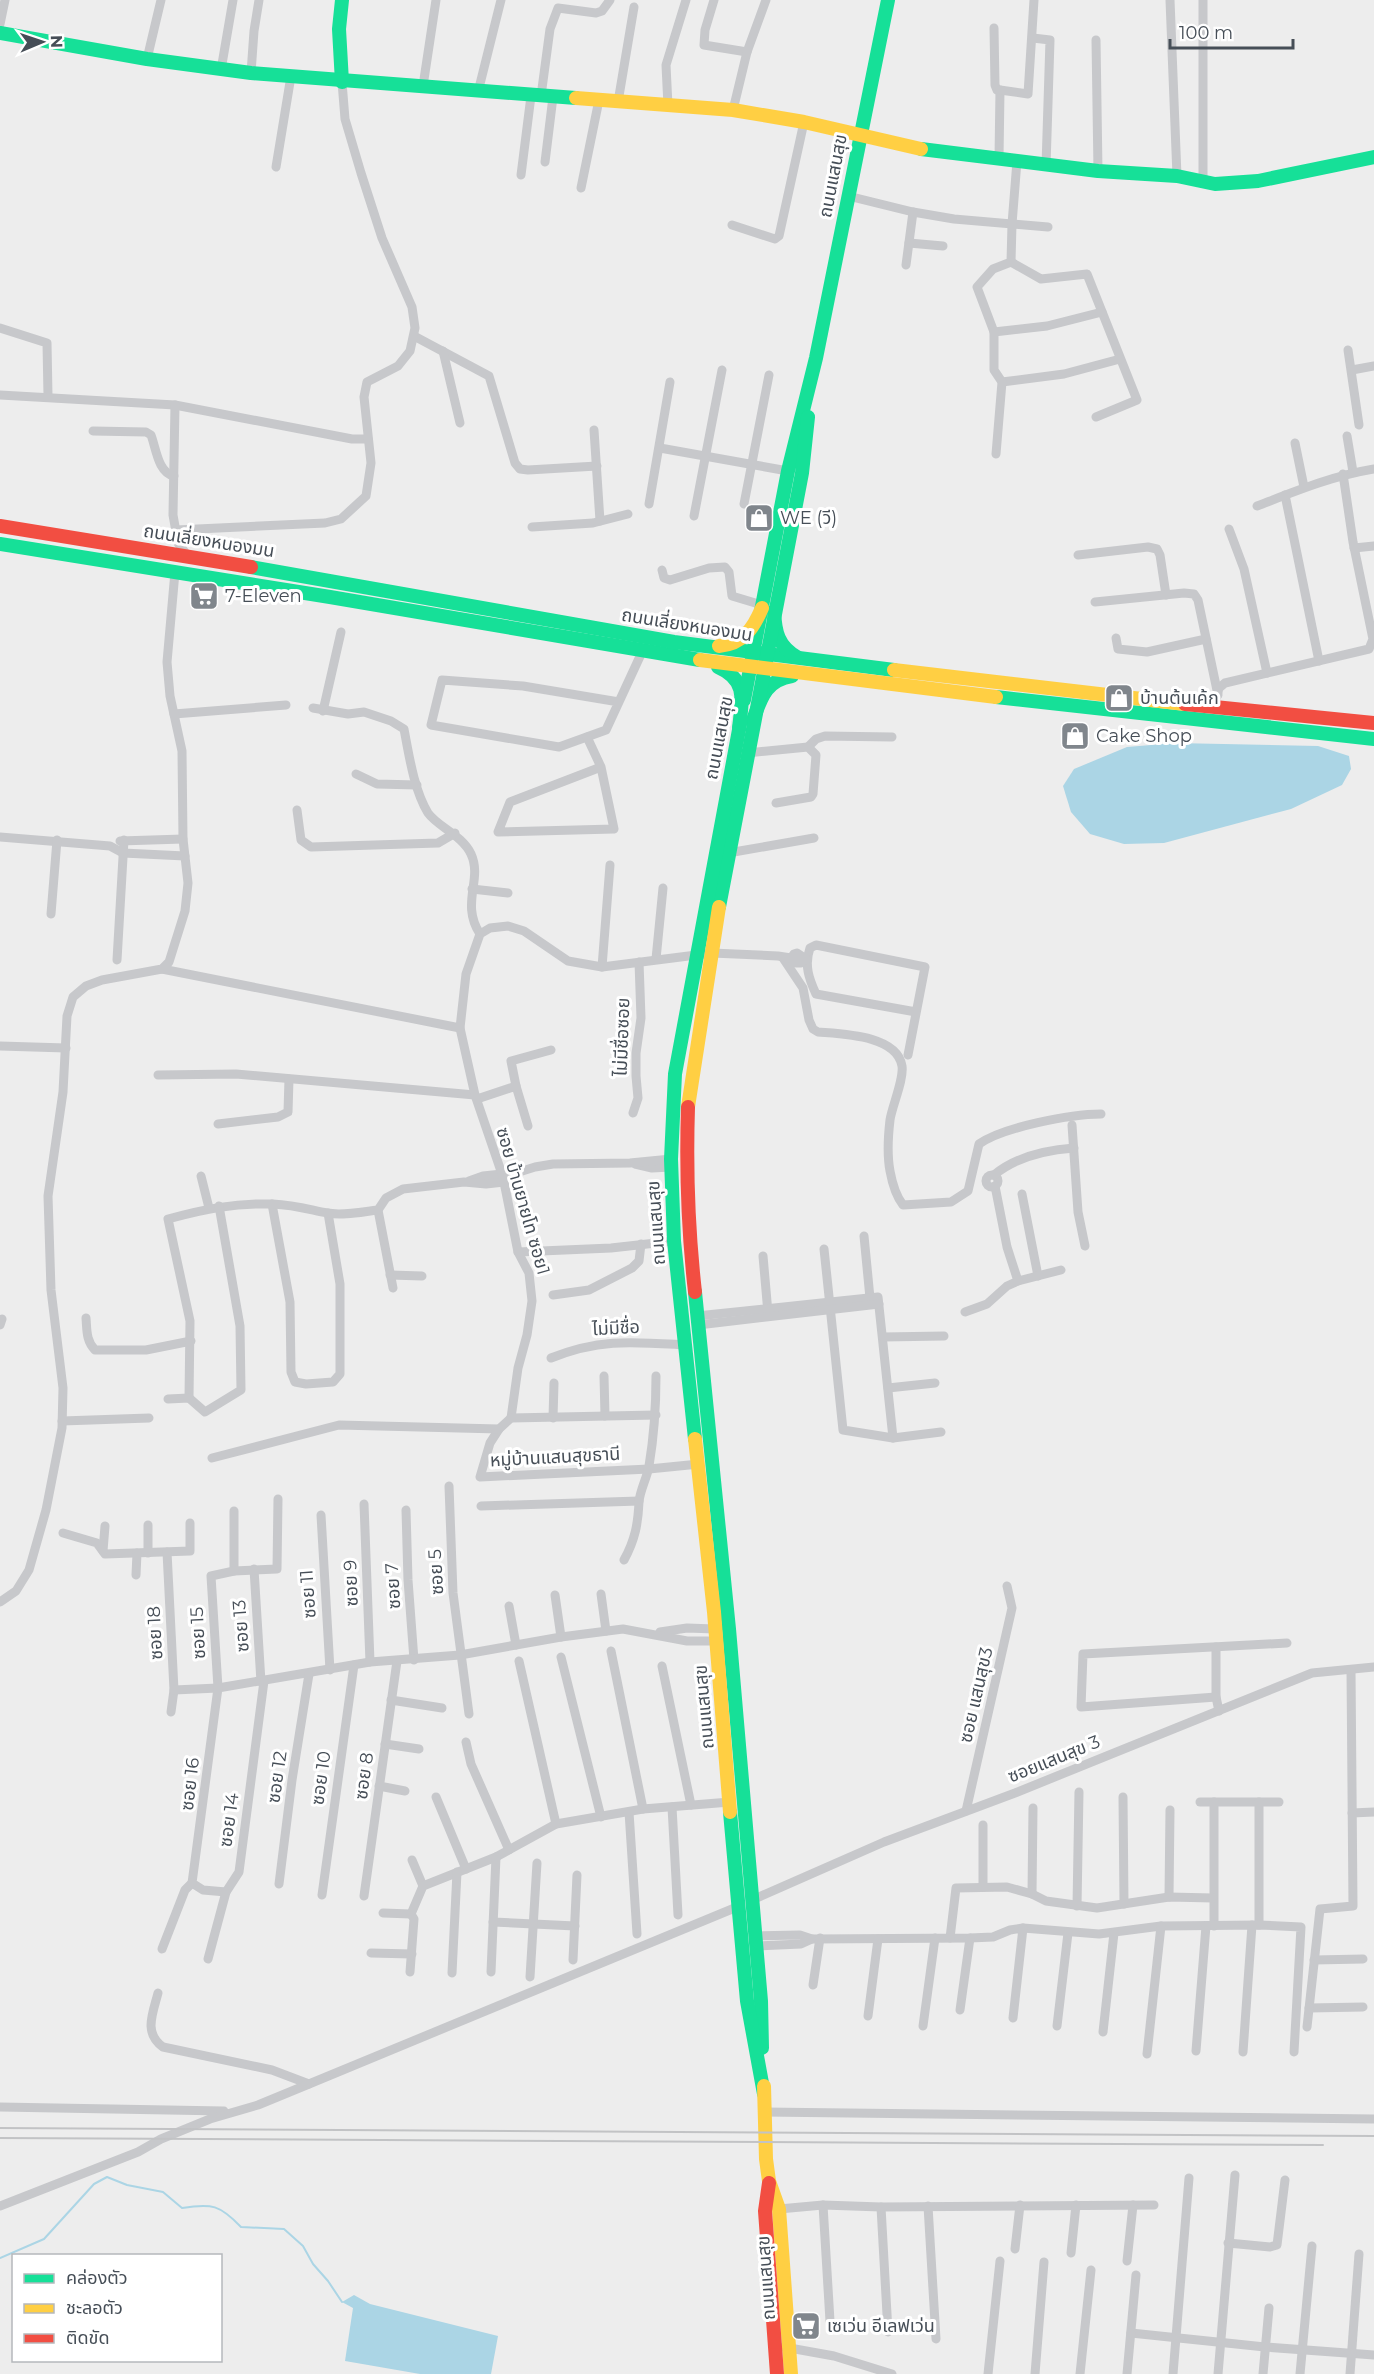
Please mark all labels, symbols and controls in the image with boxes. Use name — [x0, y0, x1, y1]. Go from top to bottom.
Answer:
north arrow — [12, 12, 72, 72]
scale bar — [1170, 12, 1293, 50]
text: 100 m — [1179, 22, 1233, 44]
text: N — [47, 35, 66, 48]
street label: ถนนแสนสุข — [814, 132, 852, 220]
shop icon: WE (วี) — [743, 502, 775, 534]
place label: WE (วี) — [780, 507, 837, 529]
street label: ถนนเลี่ยงหนองมน — [142, 518, 276, 562]
supermarket icon: 7-Eleven — [188, 580, 220, 612]
place label: 7-Eleven — [225, 585, 302, 607]
street label: ถนนเลี่ยงหนองมน — [620, 602, 754, 646]
shop icon: บ้านต้นเค้ก — [1103, 682, 1135, 714]
place label: บ้านต้นเค้ก — [1140, 687, 1219, 709]
street label: ถนนแสนสุข — [700, 694, 738, 782]
shop icon: Cake Shop — [1059, 720, 1091, 752]
place label: Cake Shop — [1096, 725, 1192, 747]
street label: ไม่มีชื่อซอย — [608, 997, 634, 1078]
street label: ซอย บ้านยายโท ซอย1 — [491, 1125, 555, 1277]
street label: ถนนแสนสุข — [642, 1180, 670, 1266]
street label: ไม่มีชื่อ — [590, 1314, 640, 1340]
street label: หมู่บ้านแสนสุขธานี — [489, 1443, 621, 1472]
street label: ซอย 5 — [424, 1548, 448, 1596]
street label: ซอย 9 — [339, 1559, 363, 1607]
street label: ซอย 7 — [381, 1562, 405, 1610]
street label: ซอย 11 — [295, 1569, 321, 1619]
street label: ซอย 13 — [228, 1599, 254, 1653]
street label: ซอย 18 — [143, 1606, 167, 1660]
street label: ซอย 15 — [186, 1606, 210, 1660]
street label: ซอย แสนสุข3 — [954, 1645, 998, 1745]
street label: ถนนแสนสุข — [689, 1664, 719, 1750]
street label: ซอยแสนสุข 3 — [1005, 1731, 1103, 1787]
street label: ซอย 12 — [262, 1749, 292, 1805]
street label: ซอย 10 — [306, 1750, 336, 1806]
street label: ซอย 8 — [350, 1751, 378, 1801]
street label: ซอย 16 — [176, 1756, 204, 1812]
street label: ซอย 14 — [214, 1792, 244, 1848]
street label: ถนนแสนสุข — [752, 2235, 780, 2321]
legend — [12, 2254, 222, 2362]
text: คล่องตัว — [66, 2267, 128, 2289]
text: ชะลอตัว — [66, 2297, 123, 2319]
supermarket icon: เซเว่น อีเลฟเว่น — [790, 2310, 822, 2342]
place label: เซเว่น อีเลฟเว่น — [827, 2315, 935, 2337]
text: ติดขัด — [66, 2327, 109, 2349]

